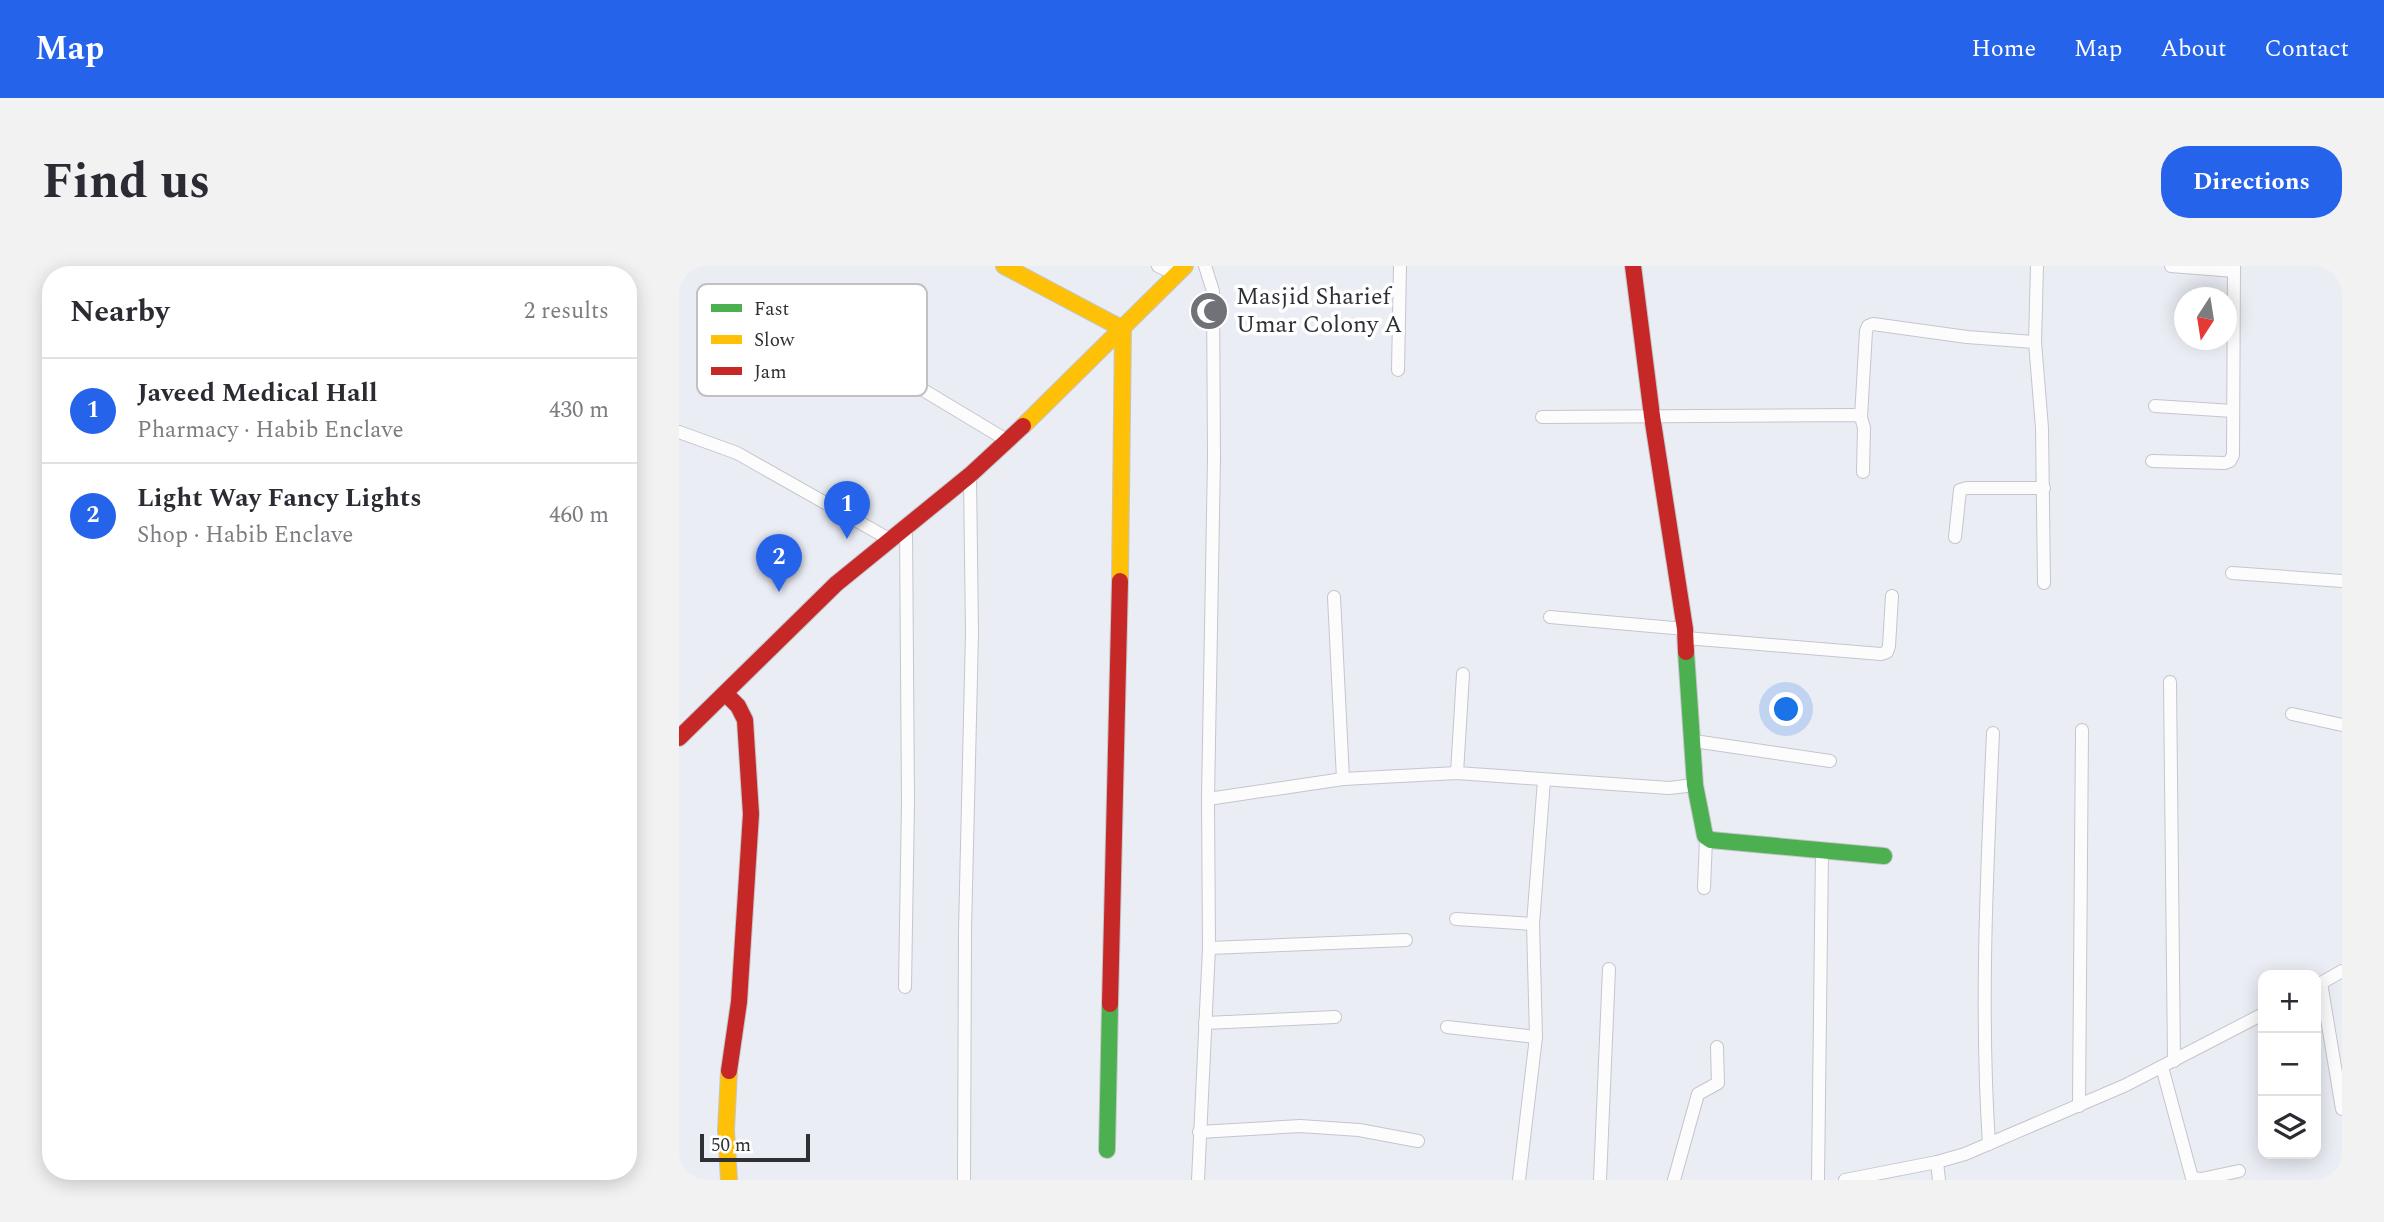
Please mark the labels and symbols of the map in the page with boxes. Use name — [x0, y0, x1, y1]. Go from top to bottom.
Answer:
place label: Masjid Sharief Umar Colony A — [1236, 279, 1402, 343]
legend — [697, 284, 927, 396]
north arrow — [2174, 287, 2237, 350]
mosque icon: Masjid Sharief Umar Colony A — [1188, 290, 1230, 332]
text: Fast — [754, 295, 790, 324]
text: Slow — [754, 326, 795, 355]
text: Jam — [754, 358, 786, 387]
pin: 1 — [824, 481, 870, 539]
pin: 2 — [756, 534, 802, 592]
your location — [1769, 692, 1803, 726]
scale bar — [700, 1131, 810, 1163]

